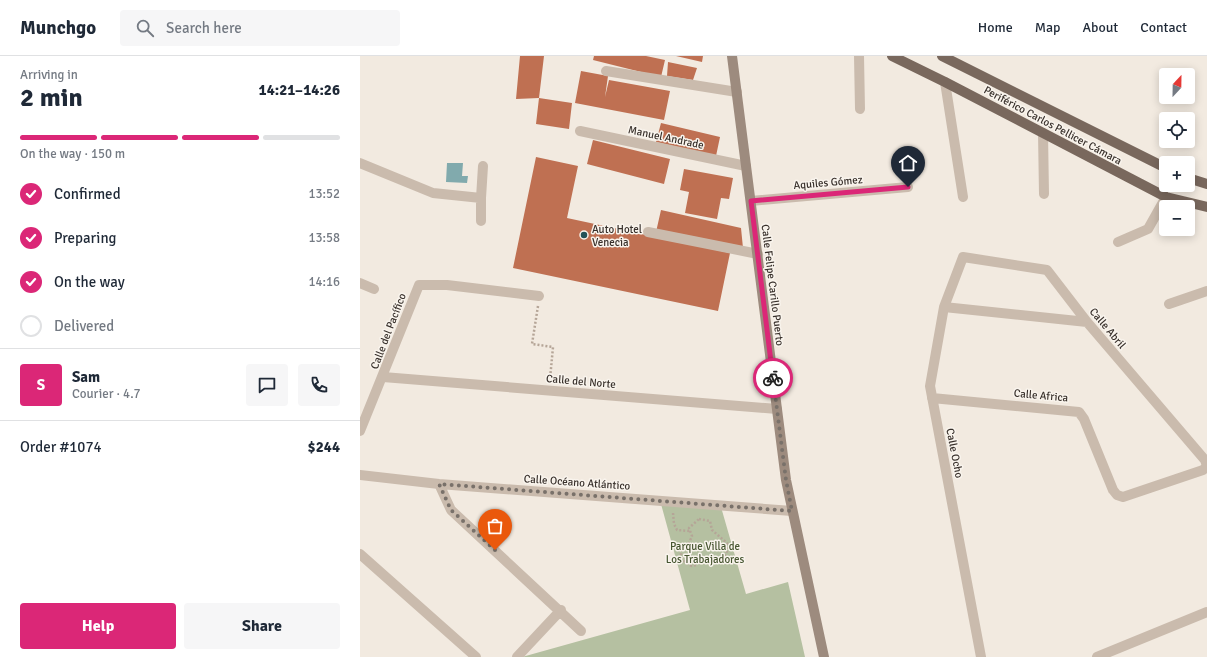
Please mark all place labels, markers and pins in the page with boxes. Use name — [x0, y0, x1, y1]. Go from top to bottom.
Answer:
pin — [891, 146, 925, 187]
place label: Auto Hotel Venecia — [592, 223, 642, 249]
marker: Auto Hotel Venecia — [579, 230, 589, 240]
pin — [478, 509, 512, 550]

